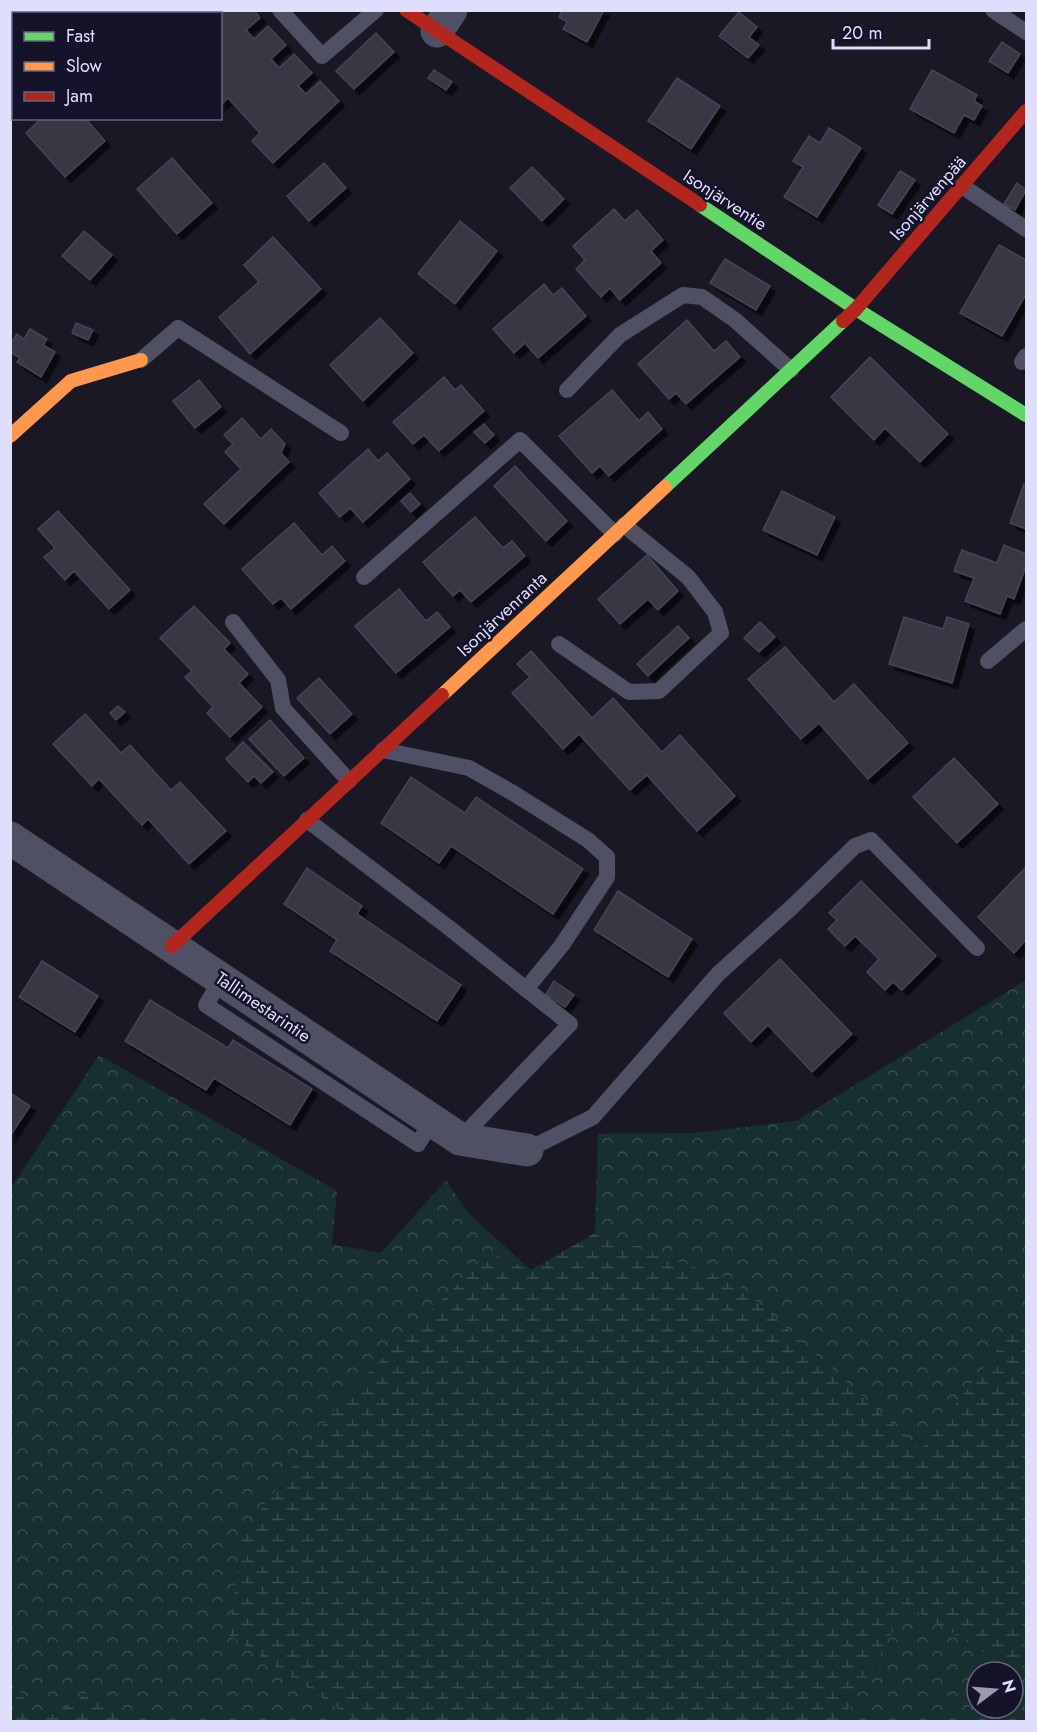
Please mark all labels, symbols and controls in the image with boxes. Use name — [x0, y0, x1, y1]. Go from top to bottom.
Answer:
legend — [12, 12, 222, 120]
scale bar — [833, 12, 929, 50]
text: 20 m — [842, 20, 882, 46]
text: Fast — [66, 23, 95, 49]
text: Slow — [66, 53, 103, 79]
text: Jam — [64, 83, 93, 109]
street label: Isonjärvenpää — [884, 150, 972, 246]
street label: Isonjärventie — [678, 163, 772, 237]
street label: Isonjärvenranta — [451, 565, 553, 663]
street label: Tallimestarintie — [210, 965, 316, 1049]
north arrow — [965, 1660, 1025, 1720]
text: N — [996, 1677, 1022, 1695]

